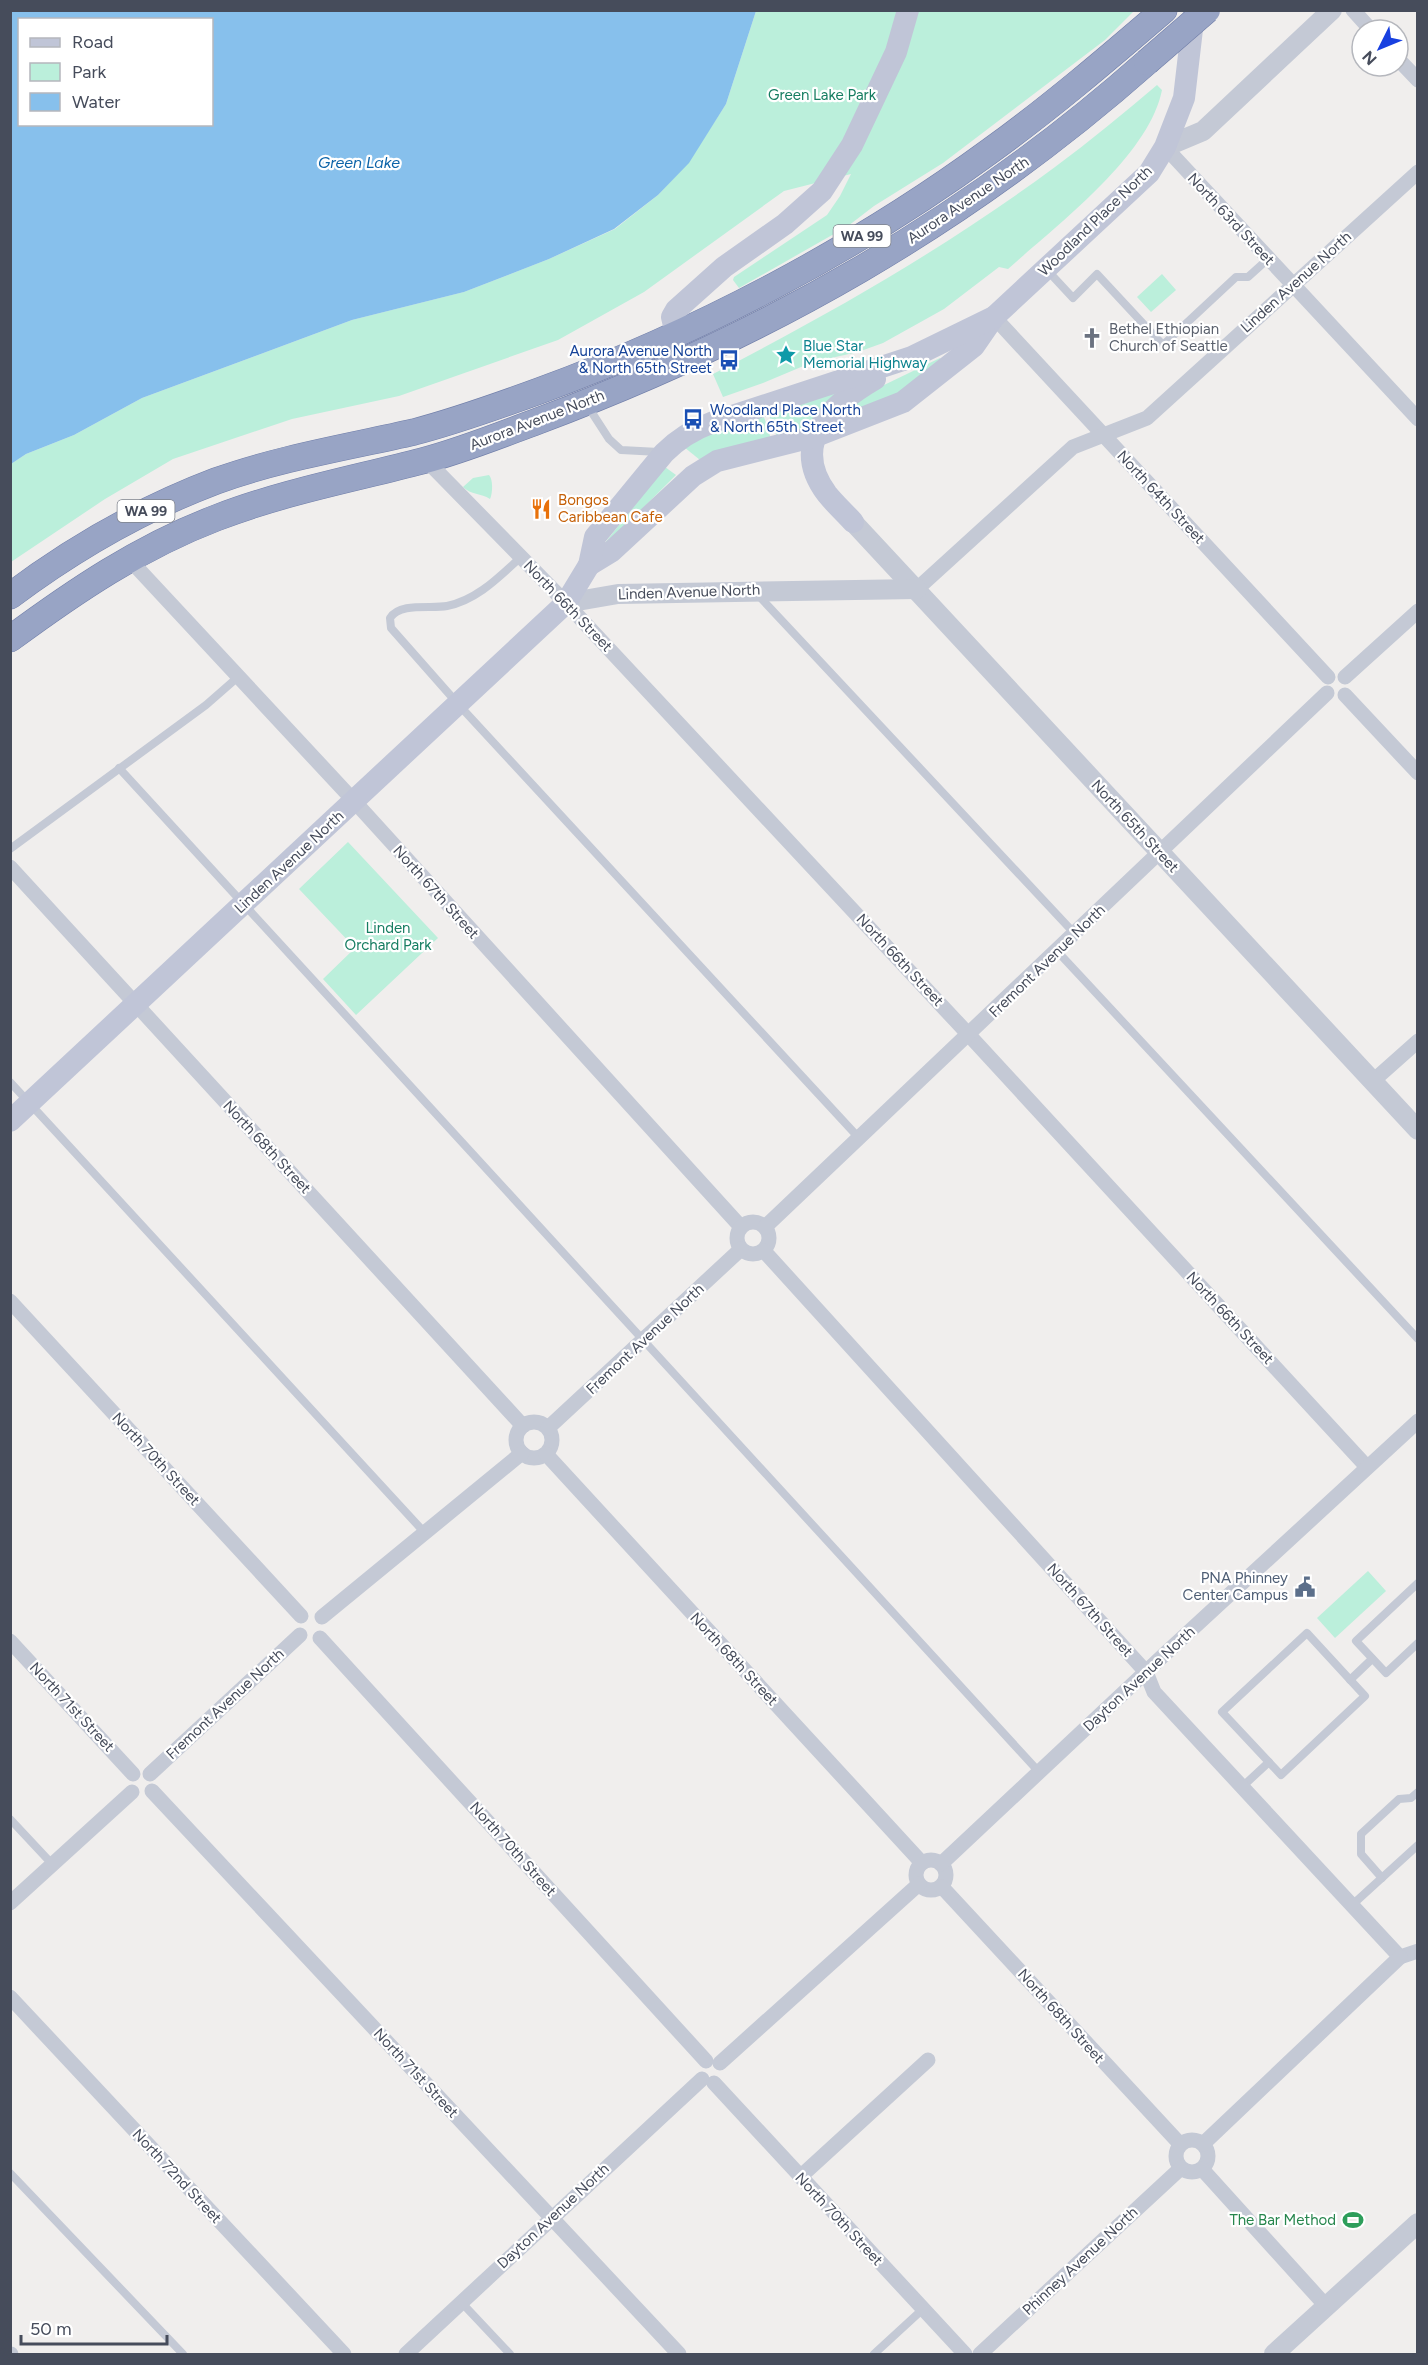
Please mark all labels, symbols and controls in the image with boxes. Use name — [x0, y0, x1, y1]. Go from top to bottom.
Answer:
legend — [18, 18, 213, 126]
north arrow — [1350, 18, 1410, 78]
text: Road — [72, 31, 113, 53]
text: N — [1358, 47, 1381, 69]
text: Park — [72, 61, 107, 83]
park label: Green Lake Park — [768, 86, 877, 104]
text: Water — [72, 91, 120, 113]
water label: Green Lake — [318, 153, 400, 172]
street label: Aurora Avenue North — [904, 153, 1032, 247]
street label: Woodland Place North — [1034, 162, 1156, 280]
street label: North 63rd Street — [1184, 169, 1279, 269]
road number: WA 99 — [834, 225, 890, 247]
street label: Linden Avenue North — [1237, 228, 1355, 336]
place label: Bethel Ethiopian Church of Seattle — [1109, 320, 1228, 355]
church icon: Bethel Ethiopian Church of Seattle — [1080, 326, 1104, 350]
place label: Blue Star Memorial Highway — [803, 337, 927, 372]
place label: Aurora Avenue North & North 65th Street — [569, 342, 712, 377]
place icon: Blue Star Memorial Highway — [774, 343, 798, 367]
bus stop icon: Aurora Avenue North & North 65th Street — [717, 348, 741, 372]
street label: Aurora Avenue North — [467, 386, 607, 454]
place label: Woodland Place North & North 65th Street — [710, 401, 861, 436]
bus stop icon: Woodland Place North & North 65th Street — [681, 407, 705, 431]
street label: North 64th Street — [1113, 447, 1209, 548]
place label: Bongos Caribbean Cafe — [558, 491, 663, 526]
restaurant icon: Bongos Caribbean Cafe — [529, 497, 553, 521]
road number: WA 99 — [118, 500, 174, 522]
street label: North 66th Street — [520, 557, 616, 656]
street label: Linden Avenue North — [617, 581, 761, 603]
street label: North 65th Street — [1087, 776, 1183, 876]
street label: Linden Avenue North — [231, 807, 347, 917]
street label: North 67th Street — [389, 842, 483, 943]
street label: Fremont Avenue North — [985, 901, 1109, 1021]
street label: North 66th Street — [853, 910, 948, 1010]
park label: Linden Orchard Park — [345, 919, 432, 954]
street label: North 68th Street — [219, 1097, 315, 1197]
street label: North 66th Street — [1183, 1268, 1278, 1368]
street label: Fremont Avenue North — [582, 1280, 708, 1398]
street label: North 70th Street — [108, 1409, 204, 1509]
street label: North 67th Street — [1043, 1560, 1137, 1661]
place label: PNA Phinney Center Campus — [1183, 1569, 1288, 1604]
public building icon: PNA Phinney Center Campus — [1293, 1575, 1317, 1599]
street label: North 68th Street — [686, 1609, 782, 1709]
street label: Dayton Avenue North — [1079, 1623, 1199, 1735]
street label: Fremont Avenue North — [162, 1645, 288, 1763]
street label: North 71st Street — [26, 1659, 118, 1756]
street label: North 70th Street — [466, 1798, 560, 1900]
street label: North 68th Street — [1014, 1965, 1108, 2067]
street label: North 71st Street — [370, 2025, 462, 2122]
street label: North 72nd Street — [129, 2125, 226, 2227]
street label: Dayton Avenue North — [493, 2160, 613, 2272]
street label: North 70th Street — [791, 2169, 887, 2269]
street label: Phinney Avenue North — [1019, 2203, 1141, 2319]
sports icon: The Bar Method — [1341, 2208, 1365, 2232]
place label: The Bar Method — [1229, 2211, 1336, 2229]
scale bar — [21, 2308, 166, 2346]
text: 50 m — [30, 2318, 72, 2340]

